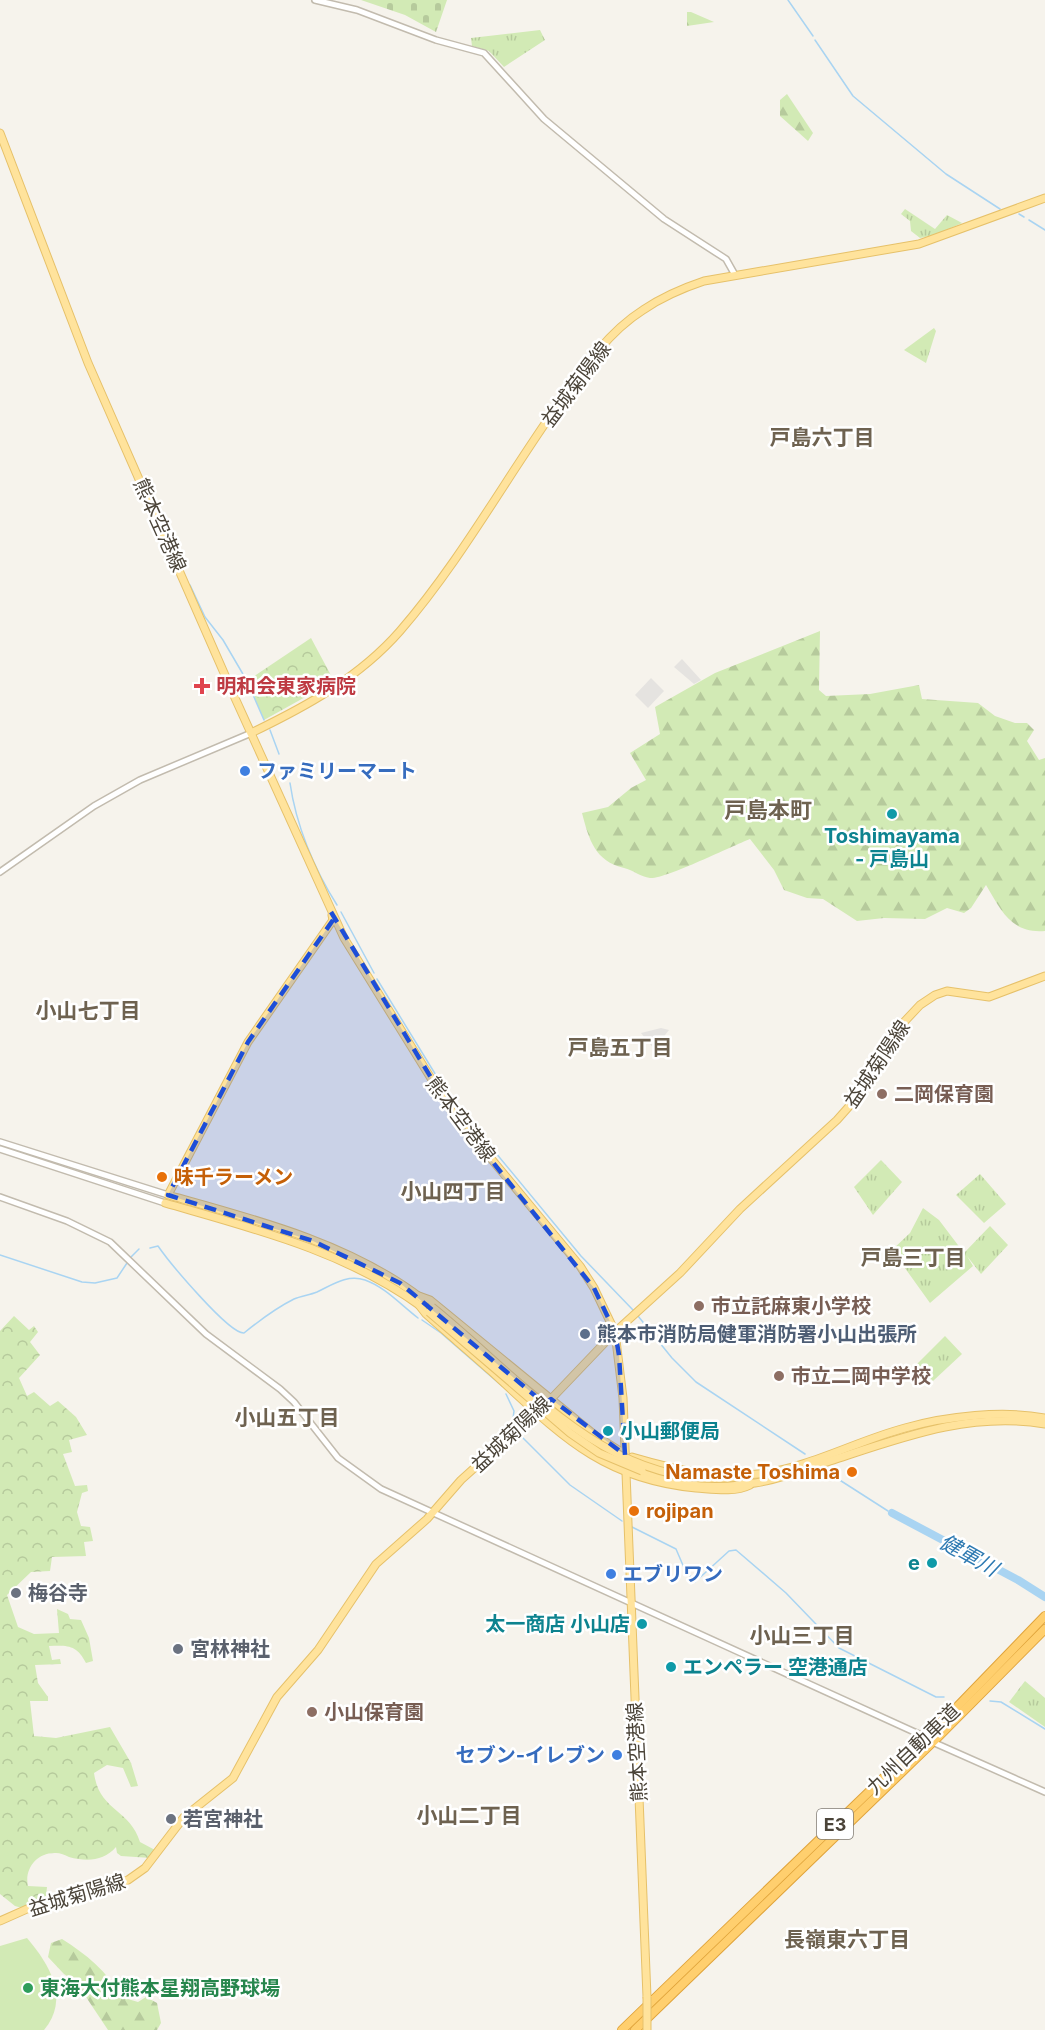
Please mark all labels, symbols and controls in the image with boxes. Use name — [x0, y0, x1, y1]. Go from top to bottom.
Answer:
street label: 益城菊陽線 — [536, 337, 616, 431]
district label: 戸島六丁目 — [770, 425, 875, 450]
street label: 熊本空港線 — [129, 474, 191, 576]
place label: 明和会東家病院 — [216, 674, 356, 698]
marker: 明和会東家病院 — [193, 677, 211, 695]
place label: ファミリーマート — [257, 759, 417, 783]
marker: ファミリーマート — [238, 764, 252, 778]
district label: 戸島本町 — [724, 797, 812, 823]
marker: Toshimayama - 戸島山 — [885, 807, 899, 821]
place label: Toshimayama - 戸島山 — [824, 824, 960, 871]
district label: 小山七丁目 — [36, 998, 141, 1023]
street label: 益城菊陽線 — [839, 1016, 915, 1112]
district label: 戸島五丁目 — [568, 1035, 673, 1060]
street label: 熊本空港線 — [421, 1072, 501, 1166]
place label: 二岡保育園 — [894, 1082, 994, 1106]
marker: 二岡保育園 — [875, 1087, 889, 1101]
place label: 味千ラーメン — [174, 1165, 293, 1189]
marker: 味千ラーメン — [155, 1170, 169, 1184]
district label: 小山四丁目 — [401, 1179, 506, 1204]
district label: 戸島三丁目 — [861, 1245, 966, 1270]
place label: 市立託麻東小学校 — [711, 1294, 871, 1318]
marker: 市立託麻東小学校 — [692, 1299, 706, 1313]
place label: 熊本市消防局健軍消防署小山出張所 — [597, 1322, 917, 1346]
marker: 熊本市消防局健軍消防署小山出張所 — [578, 1327, 592, 1341]
place label: 市立二岡中学校 — [791, 1364, 931, 1388]
marker: 市立二岡中学校 — [772, 1369, 786, 1383]
street label: 益城菊陽線 — [466, 1391, 556, 1477]
district label: 小山五丁目 — [235, 1405, 340, 1430]
place label: 小山郵便局 — [620, 1419, 720, 1443]
marker: 小山郵便局 — [601, 1424, 615, 1438]
place label: Namaste Toshima — [665, 1460, 840, 1484]
marker: Namaste Toshima — [845, 1465, 859, 1479]
place label: rojipan — [646, 1499, 714, 1523]
marker: rojipan — [627, 1504, 641, 1518]
water label: 健軍川 — [935, 1529, 1004, 1582]
place label: e — [908, 1551, 920, 1575]
marker: e — [925, 1556, 939, 1570]
place label: エブリワン — [623, 1562, 723, 1586]
marker: エブリワン — [604, 1567, 618, 1581]
place label: 梅谷寺 — [28, 1581, 88, 1605]
marker: 梅谷寺 — [9, 1586, 23, 1600]
place label: 太一商店 小山店 — [485, 1612, 630, 1636]
marker: 太一商店 小山店 — [635, 1617, 649, 1631]
district label: 小山三丁目 — [750, 1623, 855, 1648]
place label: 宮林神社 — [190, 1637, 270, 1661]
marker: 宮林神社 — [171, 1642, 185, 1656]
place label: エンペラー 空港通店 — [683, 1655, 868, 1679]
marker: エンペラー 空港通店 — [664, 1660, 678, 1674]
street label: 九州自動車道 — [862, 1699, 964, 1799]
place label: 小山保育園 — [324, 1700, 424, 1724]
street label: 熊本空港線 — [622, 1701, 652, 1803]
marker: 小山保育園 — [305, 1705, 319, 1719]
place label: セブン-イレブン — [456, 1743, 605, 1767]
marker: セブン-イレブン — [610, 1748, 624, 1762]
district label: 小山二丁目 — [417, 1803, 522, 1828]
place label: 若宮神社 — [183, 1807, 263, 1831]
road number: E3 — [817, 1809, 853, 1839]
marker: 若宮神社 — [164, 1812, 178, 1826]
street label: 益城菊陽線 — [26, 1869, 128, 1921]
district label: 長嶺東六丁目 — [784, 1927, 910, 1952]
place label: 東海大付熊本星翔高野球場 — [40, 1976, 280, 2000]
marker: 東海大付熊本星翔高野球場 — [21, 1981, 35, 1995]

